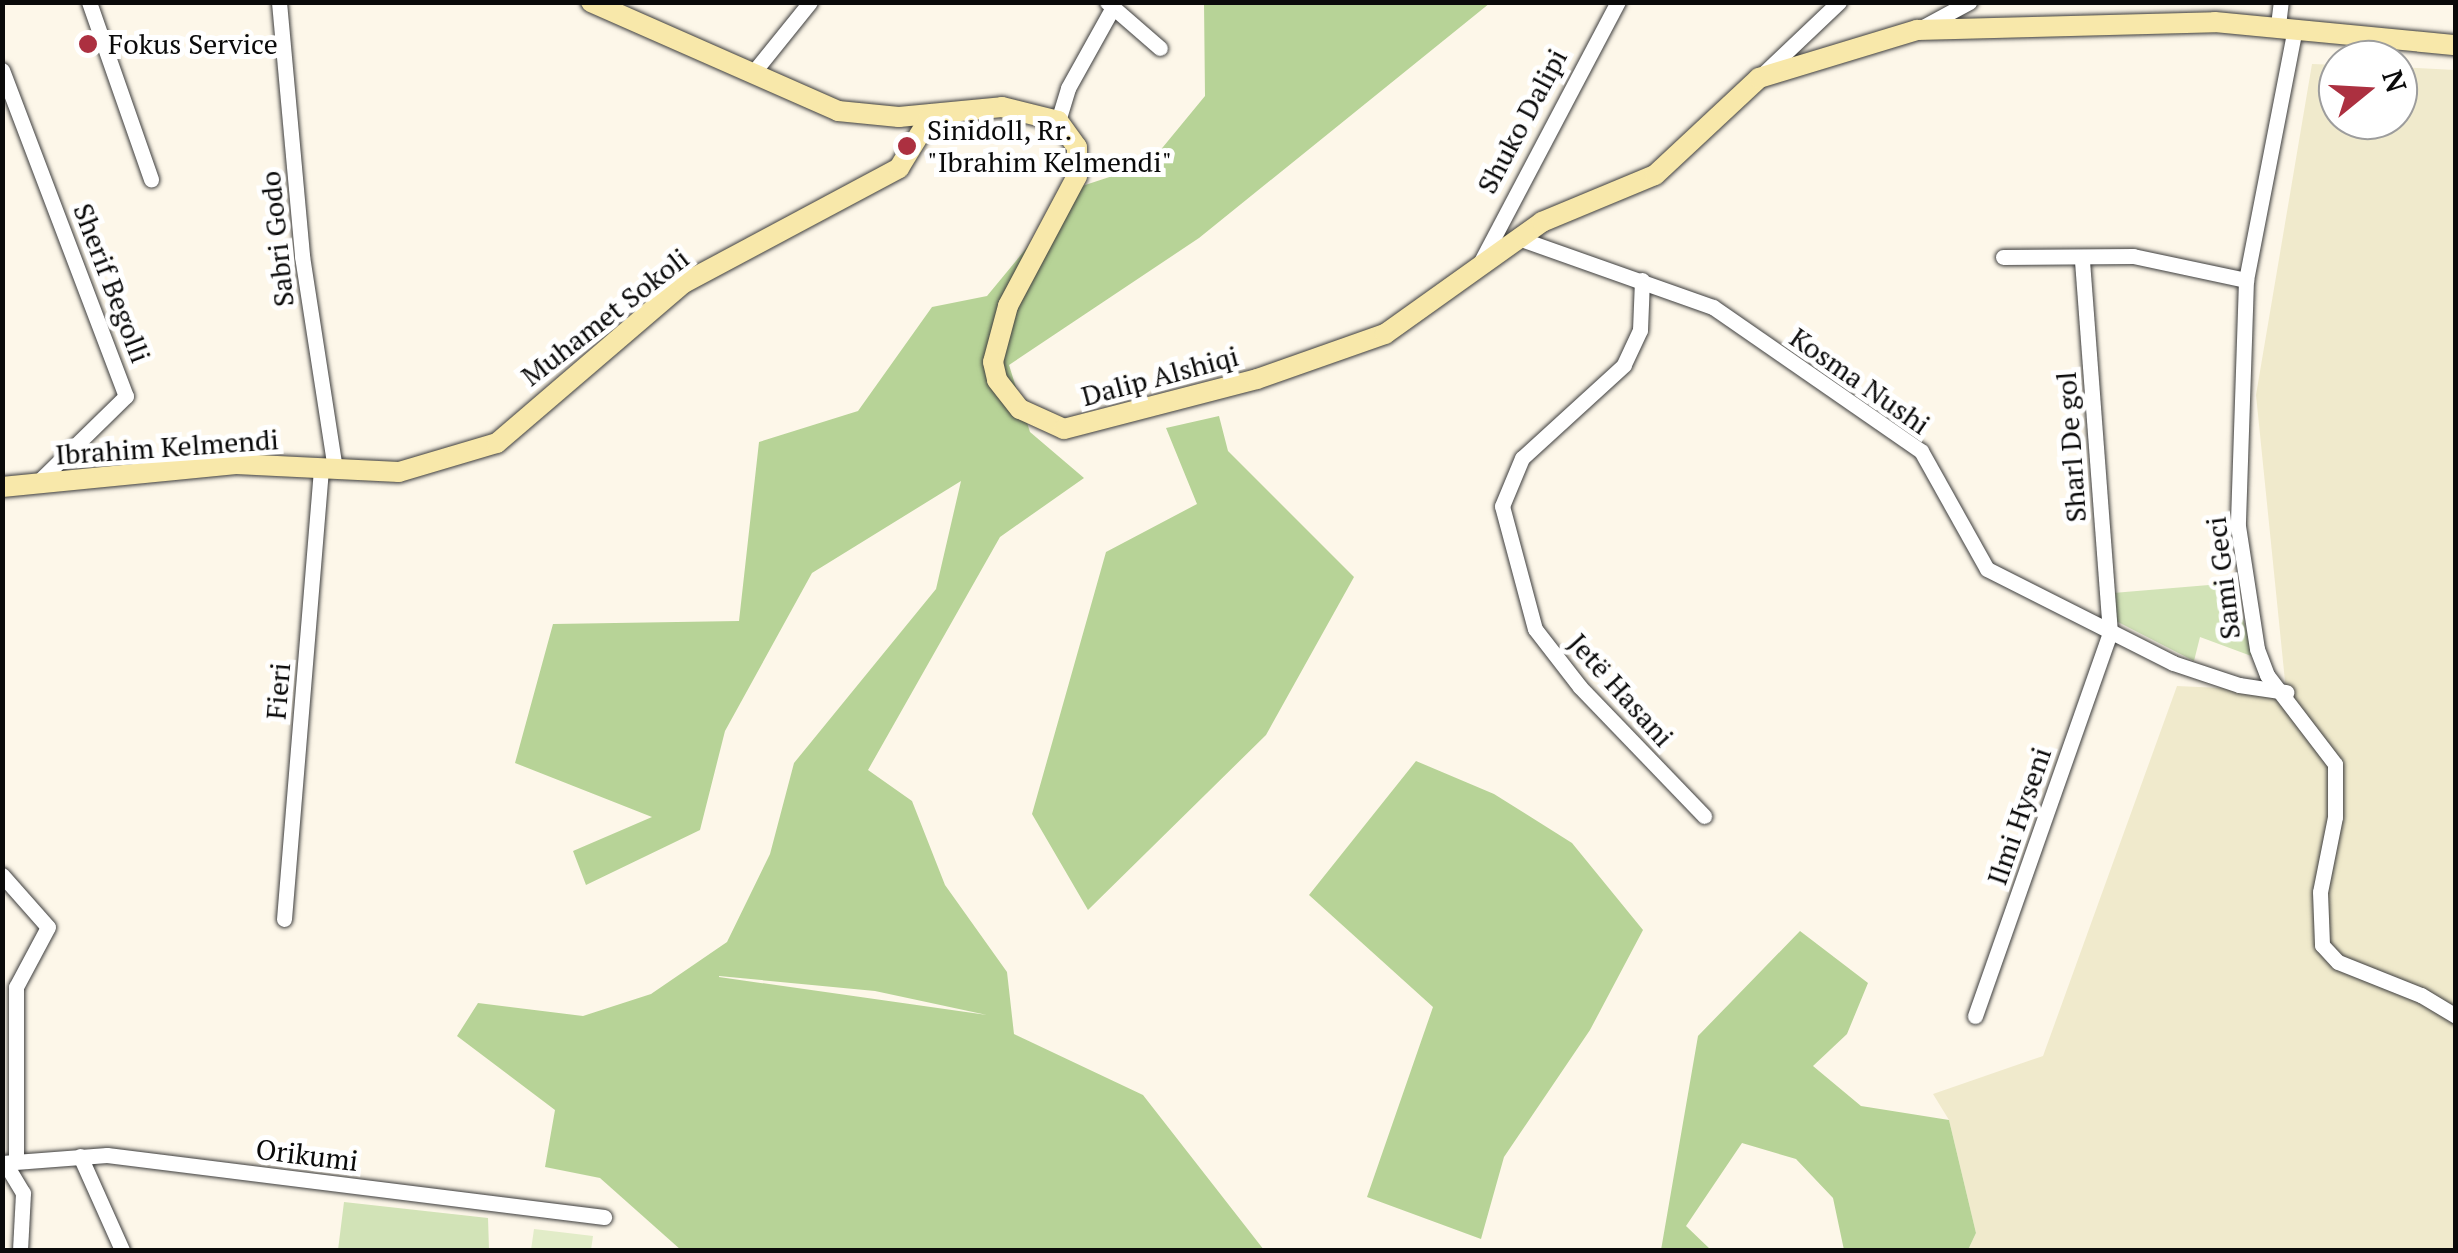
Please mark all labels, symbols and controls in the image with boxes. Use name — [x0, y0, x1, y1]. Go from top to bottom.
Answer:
place label: Fokus Service — [108, 27, 278, 61]
marker: Fokus Service — [77, 33, 99, 55]
north arrow — [2318, 40, 2418, 140]
street label: Shuko Dalipi — [1470, 43, 1574, 199]
text: N — [2374, 65, 2416, 97]
place label: Sinidoll, Rr. "Ibrahim Kelmendi" — [927, 113, 1172, 179]
marker: Sinidoll, Rr. "Ibrahim Kelmendi" — [896, 135, 918, 157]
street label: Sabri Godo — [253, 170, 301, 308]
street label: Sherif Begolli — [66, 199, 158, 367]
street label: Muhamet Sokoli — [515, 241, 695, 393]
street label: Kosma Nushi — [1784, 320, 1936, 442]
street label: Dalip Alshiqi — [1078, 339, 1242, 413]
street label: Sharl De gol — [2049, 371, 2093, 523]
street label: Ibrahim Kelmendi — [54, 422, 280, 472]
street label: Sami Geci — [2199, 515, 2247, 641]
street label: Jetë Hasani — [1561, 626, 1681, 754]
street label: Fieri — [259, 661, 297, 721]
street label: Ilmi Hyseni — [1980, 743, 2058, 889]
street label: Orikumi — [254, 1132, 360, 1178]

